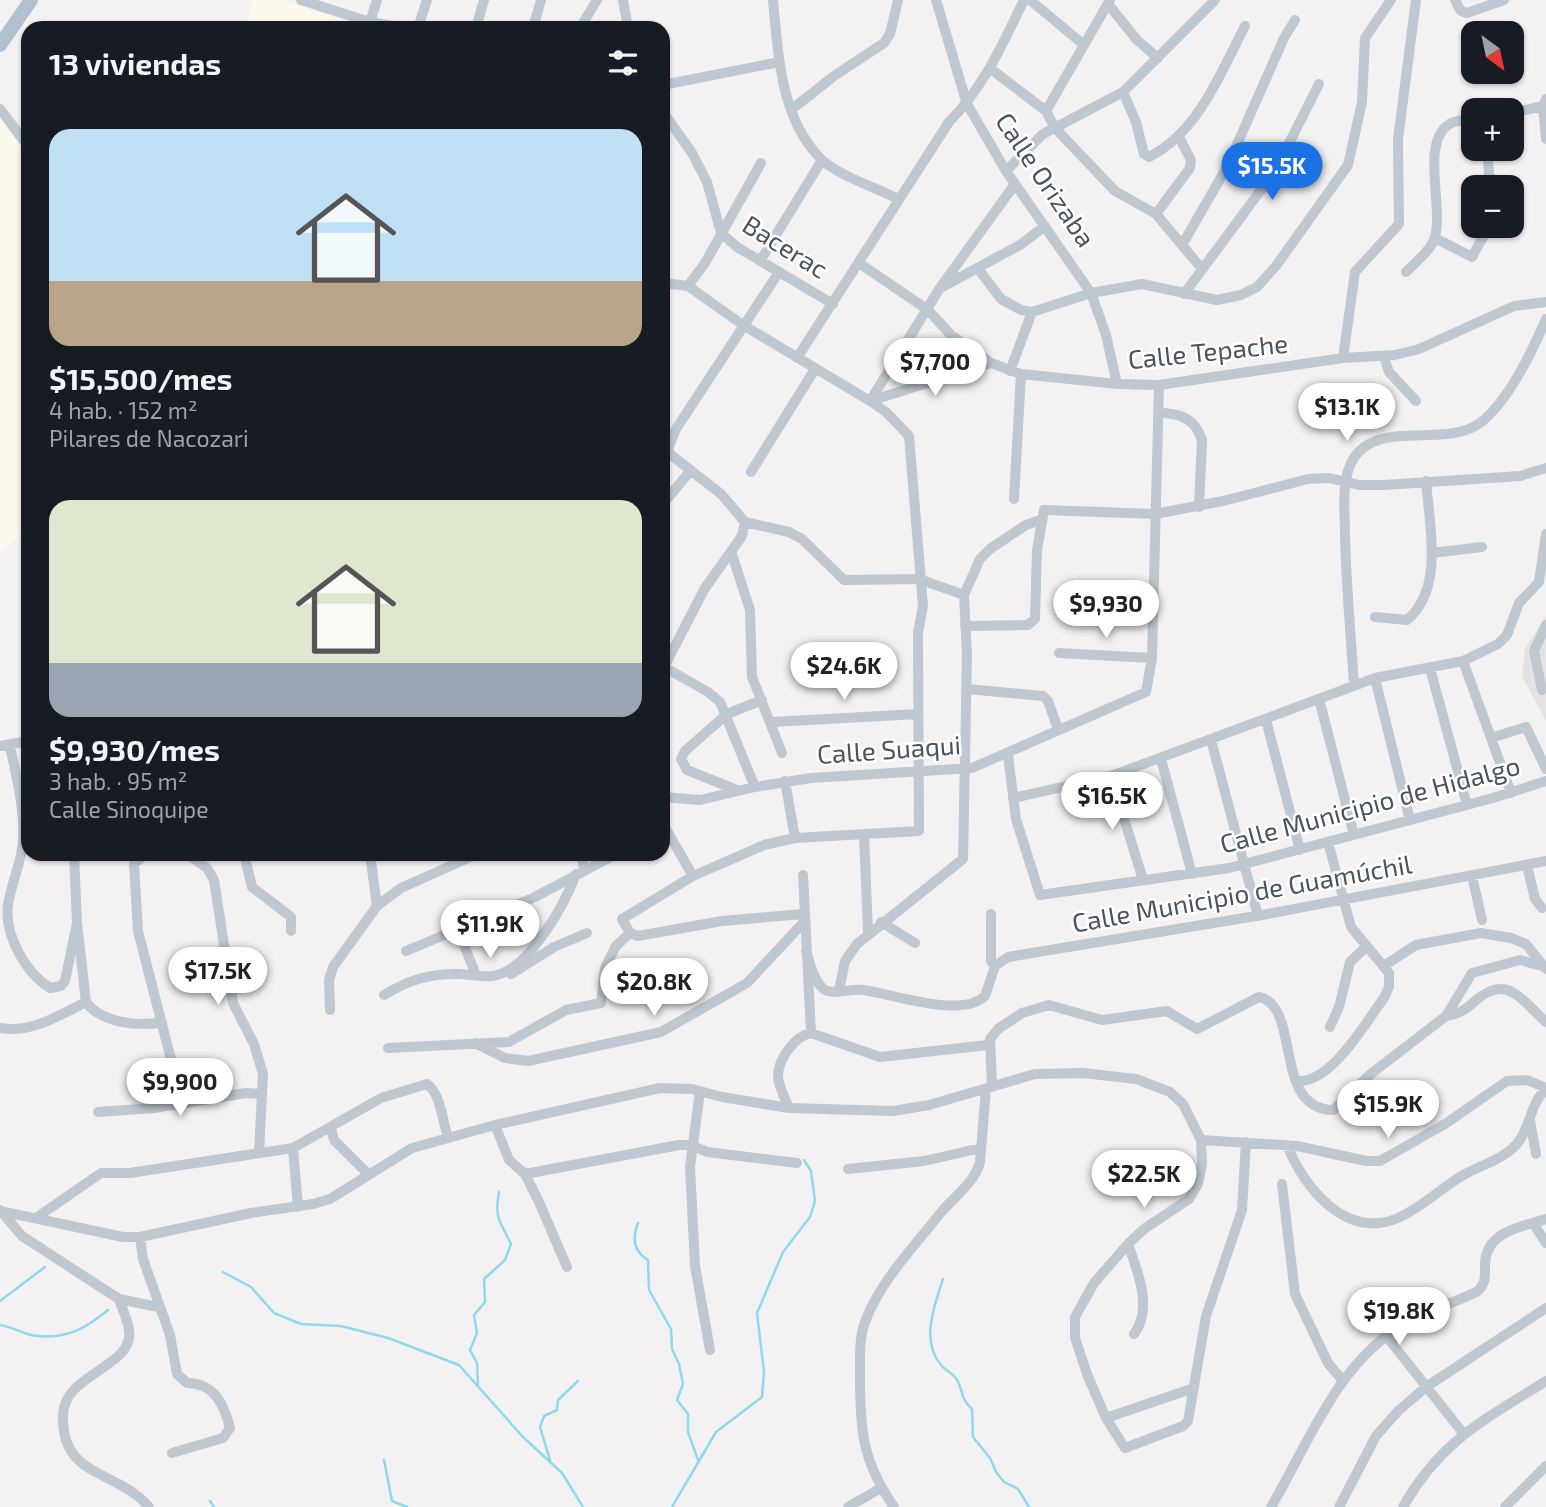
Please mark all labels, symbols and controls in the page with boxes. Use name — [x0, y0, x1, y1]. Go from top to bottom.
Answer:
north arrow — [1461, 21, 1524, 84]
map controls — [1461, 21, 1524, 238]
icon: filters — [604, 44, 642, 82]
text: 13 viviendas — [49, 45, 221, 81]
button: + — [1461, 98, 1524, 161]
street label: Calle Orizaba — [990, 106, 1102, 252]
pin: $15.5K — [1215, 142, 1329, 202]
text: $15.5K — [1238, 151, 1306, 179]
icon: home — [283, 175, 409, 301]
button: − — [1461, 175, 1524, 238]
street label: Bacerac — [738, 208, 834, 284]
street label: Calle Tepache — [1126, 327, 1290, 374]
pin: $7,700 — [878, 338, 992, 398]
text: $7,700 — [900, 347, 970, 375]
text: $15,500/mes — [49, 360, 233, 396]
pin: $13.1K — [1290, 384, 1404, 443]
text: $13.1K — [1314, 392, 1380, 420]
text: 4 hab. · 152 m² — [49, 396, 198, 424]
text: Pilares de Nacozari — [49, 424, 249, 452]
icon: home — [283, 546, 409, 672]
pin: $9,930 — [1049, 580, 1163, 640]
text: $9,930 — [1069, 589, 1143, 617]
pin: $24.6K — [787, 642, 901, 702]
text: $24.6K — [806, 651, 882, 679]
street label: Calle Suaqui — [816, 728, 962, 769]
text: $9,930/mes — [49, 731, 220, 767]
street label: Calle Municipio de Hidalgo — [1216, 749, 1523, 859]
text: 3 hab. · 95 m² — [49, 767, 187, 795]
pin: $16.5K — [1055, 772, 1169, 832]
text: $16.5K — [1077, 781, 1147, 809]
text: Calle Sinoquipe — [49, 795, 209, 823]
street label: Calle Municipio de Guamúchil — [1069, 847, 1414, 938]
pin: $11.9K — [433, 900, 547, 960]
text: $11.9K — [457, 909, 523, 937]
pin: $17.5K — [161, 948, 275, 1007]
text: $17.5K — [184, 956, 252, 984]
pin: $20.8K — [597, 958, 711, 1018]
text: $20.8K — [616, 967, 692, 995]
pin: $9,900 — [123, 1058, 237, 1118]
text: $9,900 — [142, 1067, 218, 1095]
pin: $15.9K — [1331, 1080, 1445, 1140]
text: $15.9K — [1353, 1089, 1423, 1117]
pin: $22.5K — [1087, 1150, 1201, 1210]
text: $22.5K — [1108, 1159, 1180, 1187]
pin: $19.8K — [1342, 1288, 1456, 1347]
text: $19.8K — [1363, 1296, 1435, 1324]

